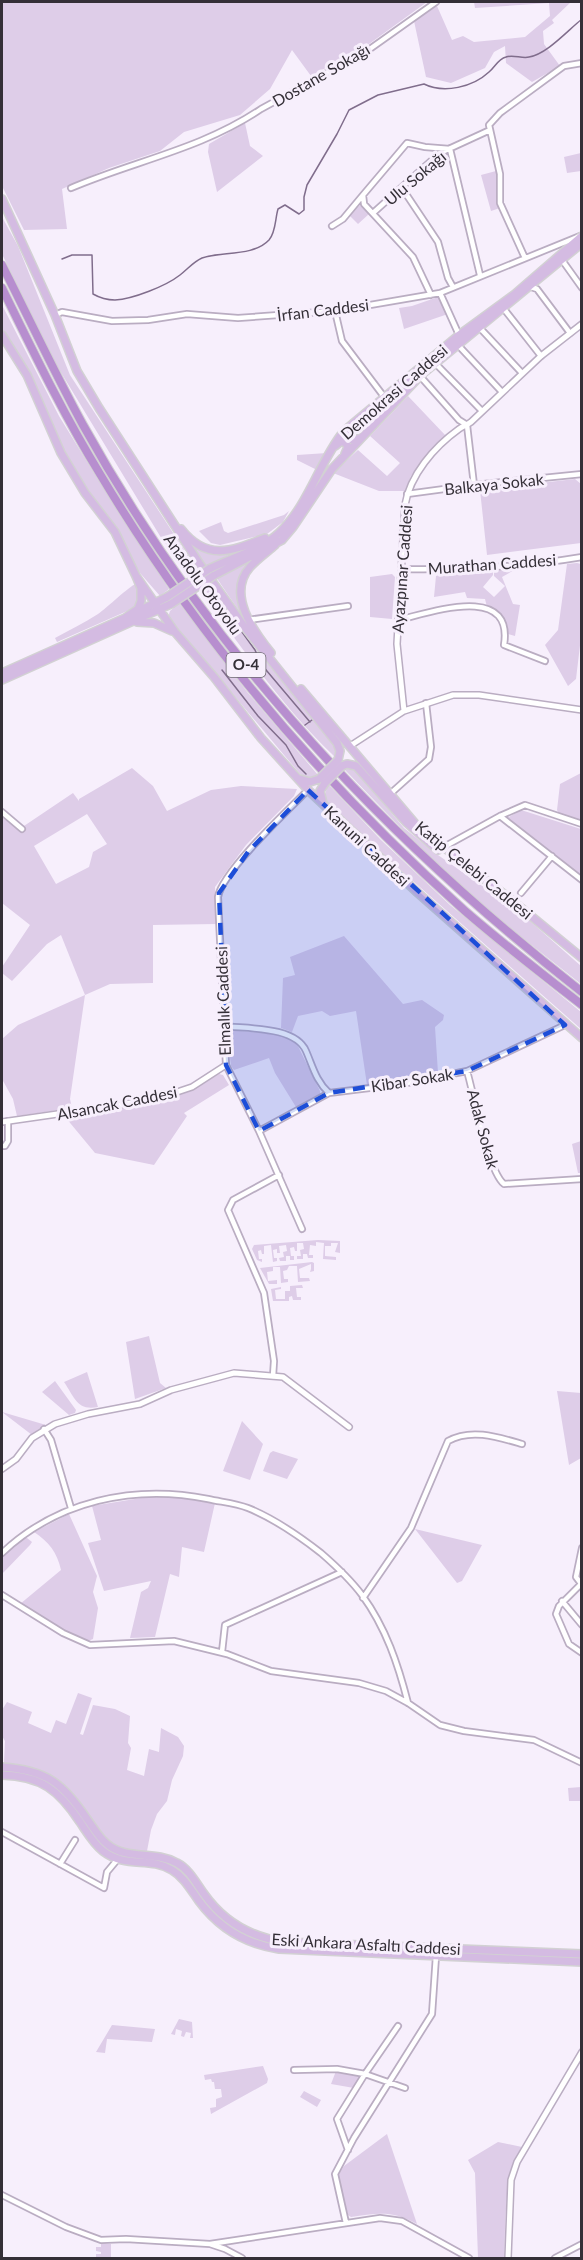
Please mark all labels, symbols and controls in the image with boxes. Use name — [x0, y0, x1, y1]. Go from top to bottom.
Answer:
street label: Dostane Sokağı — [269, 39, 373, 110]
street label: Ulu Sokağı — [380, 146, 449, 209]
street label: İrfan Caddesi — [276, 294, 370, 325]
street label: Demokrasi Caddesi — [336, 340, 451, 443]
street label: Balkaya Sokak — [443, 469, 545, 498]
street label: Ayazpınar Caddesi — [388, 504, 415, 634]
street label: Anadolu Otoyolu — [161, 530, 246, 638]
street label: Murathan Caddesi — [427, 550, 557, 577]
road number: O-4 — [226, 653, 266, 677]
street label: Kanuni Caddesi — [321, 802, 414, 890]
street label: Katip Çelebi Caddesi — [412, 817, 537, 923]
street label: Elmalık Caddesi — [211, 946, 234, 1056]
street label: Kibar Sokak — [370, 1064, 455, 1095]
street label: Alsancak Caddesi — [55, 1082, 179, 1123]
street label: Adak Sokak — [464, 1087, 503, 1172]
street label: Eski Ankara Asfaltı Caddesi — [271, 1929, 461, 1958]

